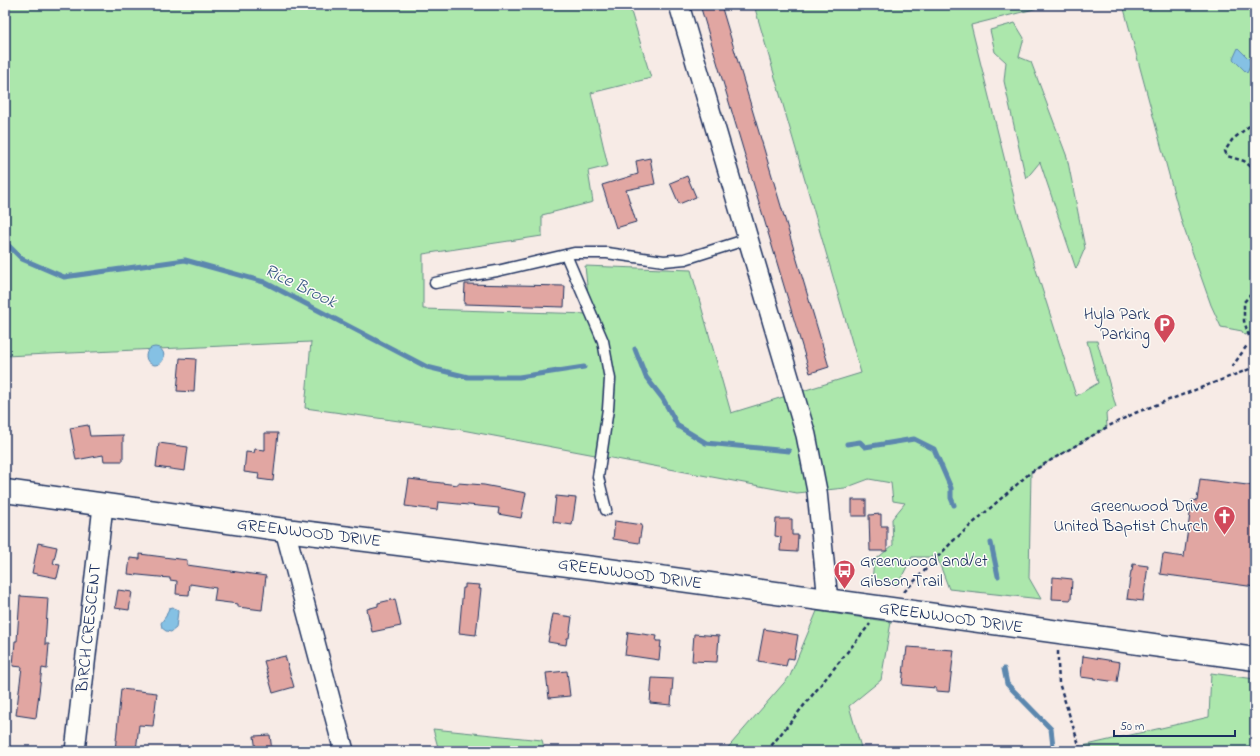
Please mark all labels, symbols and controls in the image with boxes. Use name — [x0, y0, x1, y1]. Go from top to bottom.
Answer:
water label: Rice Brook — [259, 258, 342, 316]
place label: Hyla Park Parking — [1084, 302, 1151, 349]
parking icon: Hyla Park Parking — [1152, 311, 1178, 344]
place label: Greenwood Drive United Baptist Church — [1053, 494, 1208, 539]
church icon: Greenwood Drive United Baptist Church — [1211, 503, 1237, 536]
street label: GREENWOOD DRIVE — [235, 512, 383, 554]
place label: Greenwood and/et Gibson Trail — [860, 549, 988, 594]
street label: GREENWOOD DRIVE — [556, 552, 704, 596]
bus stop icon: Greenwood and/et Gibson Trail — [831, 558, 857, 591]
street label: BIRCH CRESCENT — [70, 562, 108, 695]
street label: GREENWOOD DRIVE — [877, 596, 1025, 640]
scale bar — [1114, 712, 1235, 738]
text: 50 m — [1120, 718, 1144, 736]

